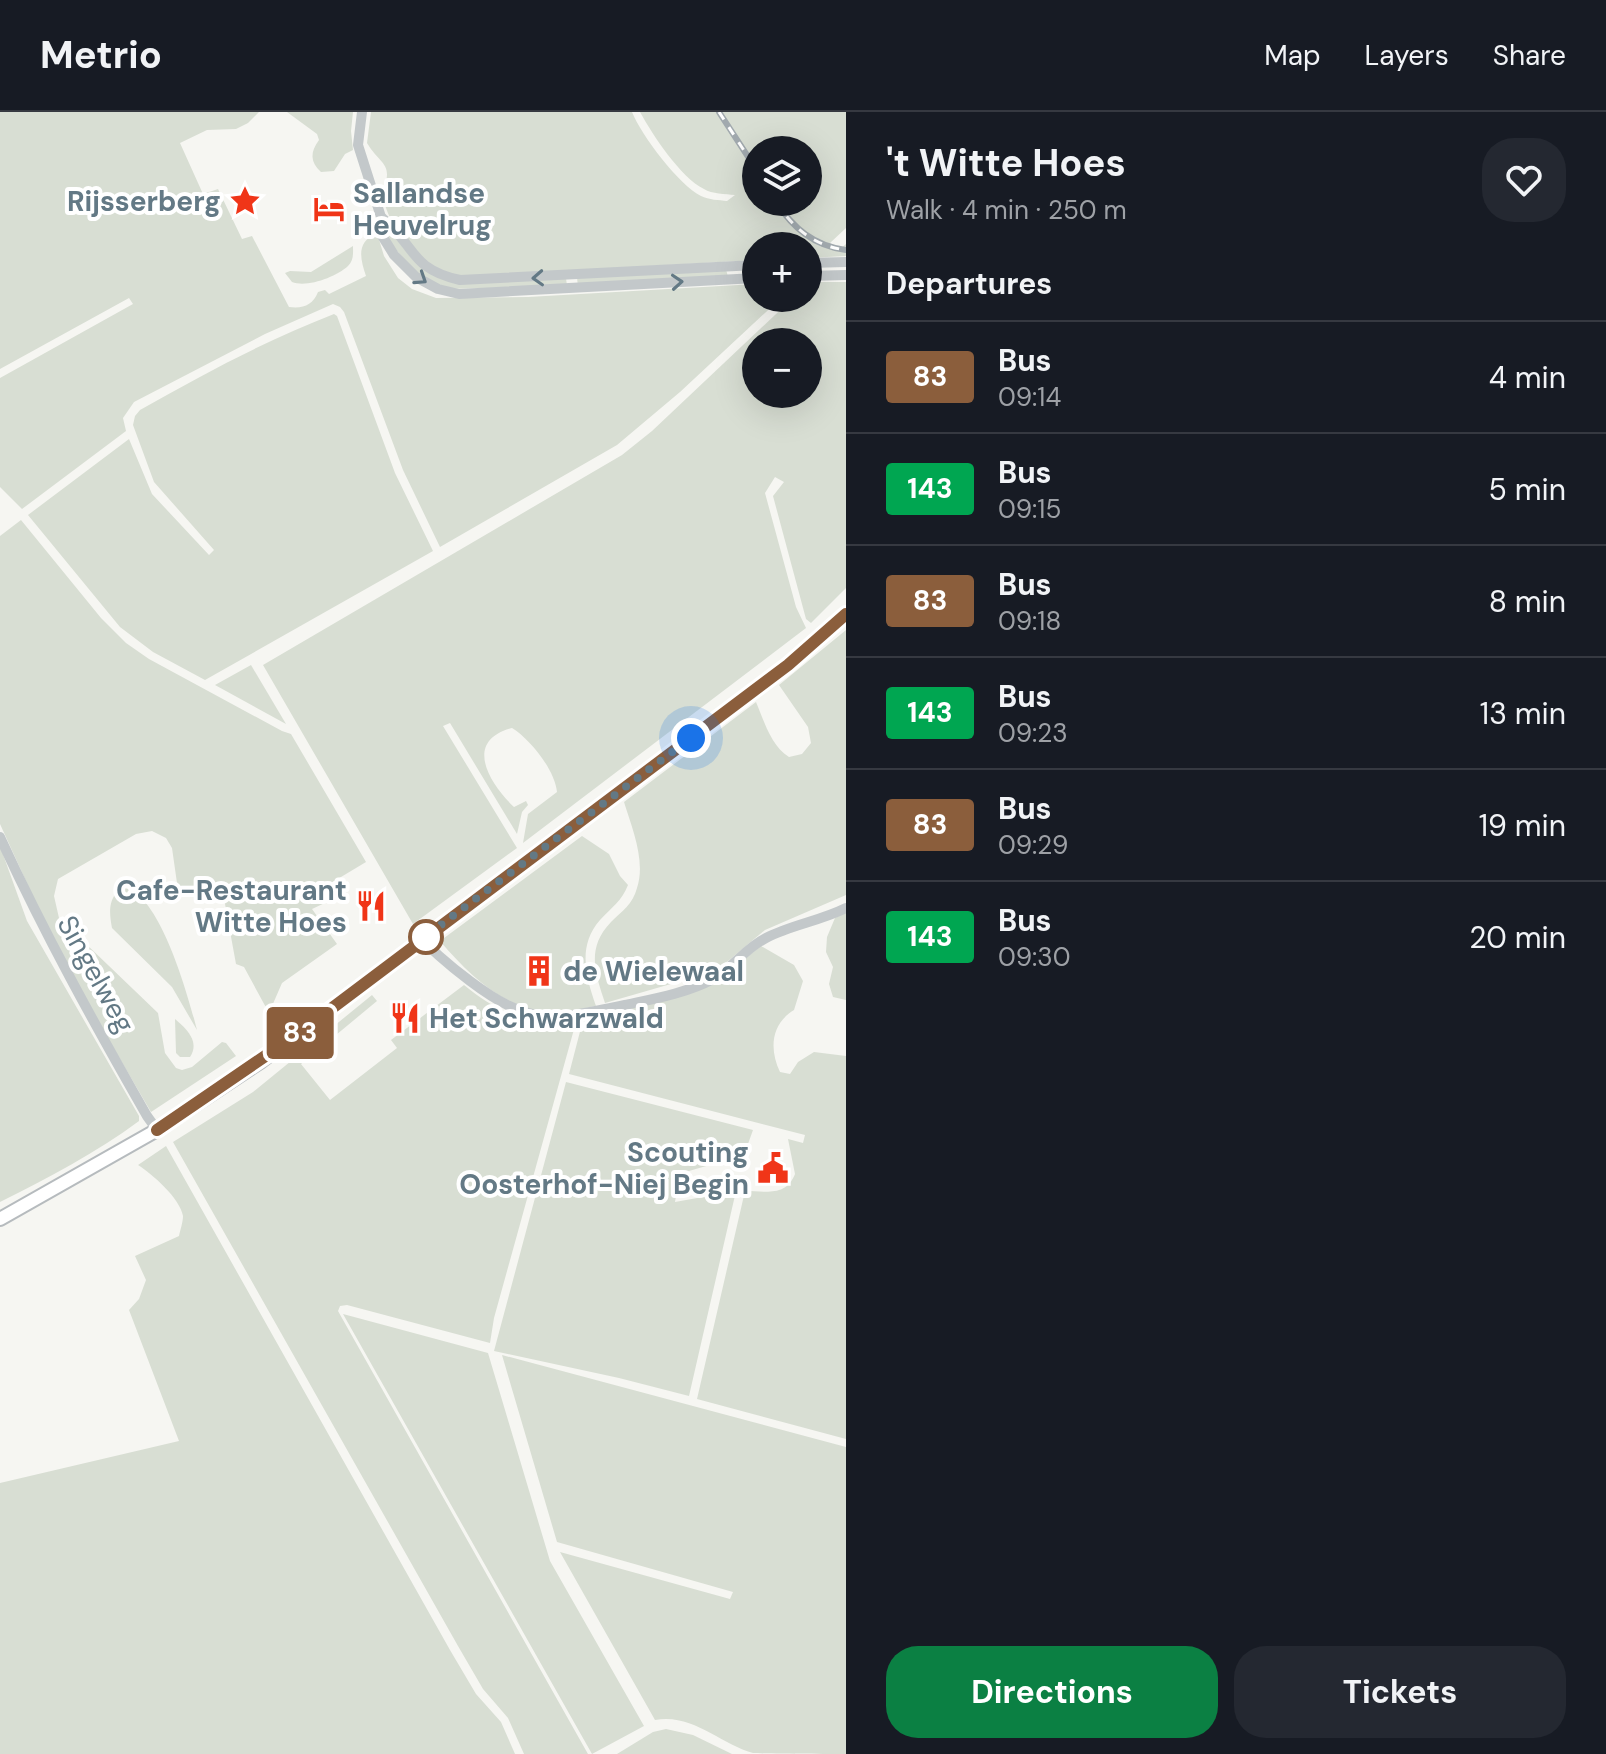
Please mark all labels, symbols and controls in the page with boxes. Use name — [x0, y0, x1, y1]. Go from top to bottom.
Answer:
text: Metrio — [40, 30, 162, 80]
text: Map — [1264, 37, 1321, 74]
text: Layers — [1365, 37, 1449, 74]
text: Share — [1493, 37, 1566, 74]
map controls — [742, 136, 822, 408]
button: layers — [742, 136, 822, 216]
text: 't Witte Hoes — [886, 138, 1126, 188]
button: heart — [1482, 138, 1566, 222]
place label: Sallandse Heuvelrug — [353, 175, 492, 244]
place label: Rijsserberg — [67, 183, 221, 220]
place icon: Rijsserberg — [228, 184, 262, 218]
hotel icon: Sallandse Heuvelrug — [312, 192, 346, 226]
text: Walk · 4 min · 250 m — [886, 193, 1127, 227]
button: + — [742, 232, 822, 312]
text: Departures — [886, 264, 1052, 303]
one-way arrow — [412, 269, 426, 284]
one-way arrow — [531, 269, 544, 286]
one-way arrow — [671, 274, 684, 291]
button: − — [742, 328, 822, 408]
text: Bus — [998, 341, 1052, 380]
text: 83 — [913, 358, 947, 395]
text: 4 min — [1489, 358, 1566, 397]
text: 09:14 — [998, 380, 1061, 414]
text: Bus — [998, 453, 1052, 492]
text: 143 — [907, 470, 953, 507]
text: 5 min — [1489, 470, 1566, 509]
text: 09:15 — [998, 492, 1061, 526]
text: Bus — [998, 565, 1052, 604]
text: 83 — [913, 582, 947, 619]
text: 8 min — [1489, 582, 1566, 621]
text: 09:18 — [998, 604, 1061, 638]
text: Bus — [998, 677, 1052, 716]
text: 143 — [907, 694, 953, 731]
text: 13 min — [1480, 694, 1566, 733]
text: 09:23 — [998, 716, 1068, 750]
your location — [671, 718, 711, 758]
text: Bus — [998, 789, 1052, 828]
text: 83 — [913, 806, 947, 843]
text: 19 min — [1479, 806, 1566, 845]
text: 09:29 — [998, 828, 1068, 862]
place label: Cafe-Restaurant Witte Hoes — [116, 872, 347, 941]
restaurant icon: Cafe-Restaurant Witte Hoes — [354, 889, 388, 923]
text: Bus — [998, 901, 1052, 940]
street label: Singelweg — [49, 909, 143, 1039]
text: 143 — [907, 918, 953, 955]
text: 20 min — [1469, 918, 1566, 957]
unlabelled marker — [409, 920, 443, 954]
text: 09:30 — [998, 940, 1071, 974]
place label: de Wielewaal — [563, 953, 744, 990]
building icon: de Wielewaal — [522, 954, 556, 988]
place label: Het Schwarzwald — [429, 1000, 664, 1037]
restaurant icon: Het Schwarzwald — [388, 1001, 422, 1035]
line badge: 83 — [264, 1007, 336, 1059]
text: 83 — [283, 1014, 317, 1051]
place label: Scouting Oosterhof-Niej Begin — [459, 1134, 749, 1203]
public building icon: Scouting Oosterhof-Niej Begin — [756, 1151, 790, 1185]
button: Directions — [886, 1646, 1218, 1738]
button: Tickets — [1234, 1646, 1566, 1738]

